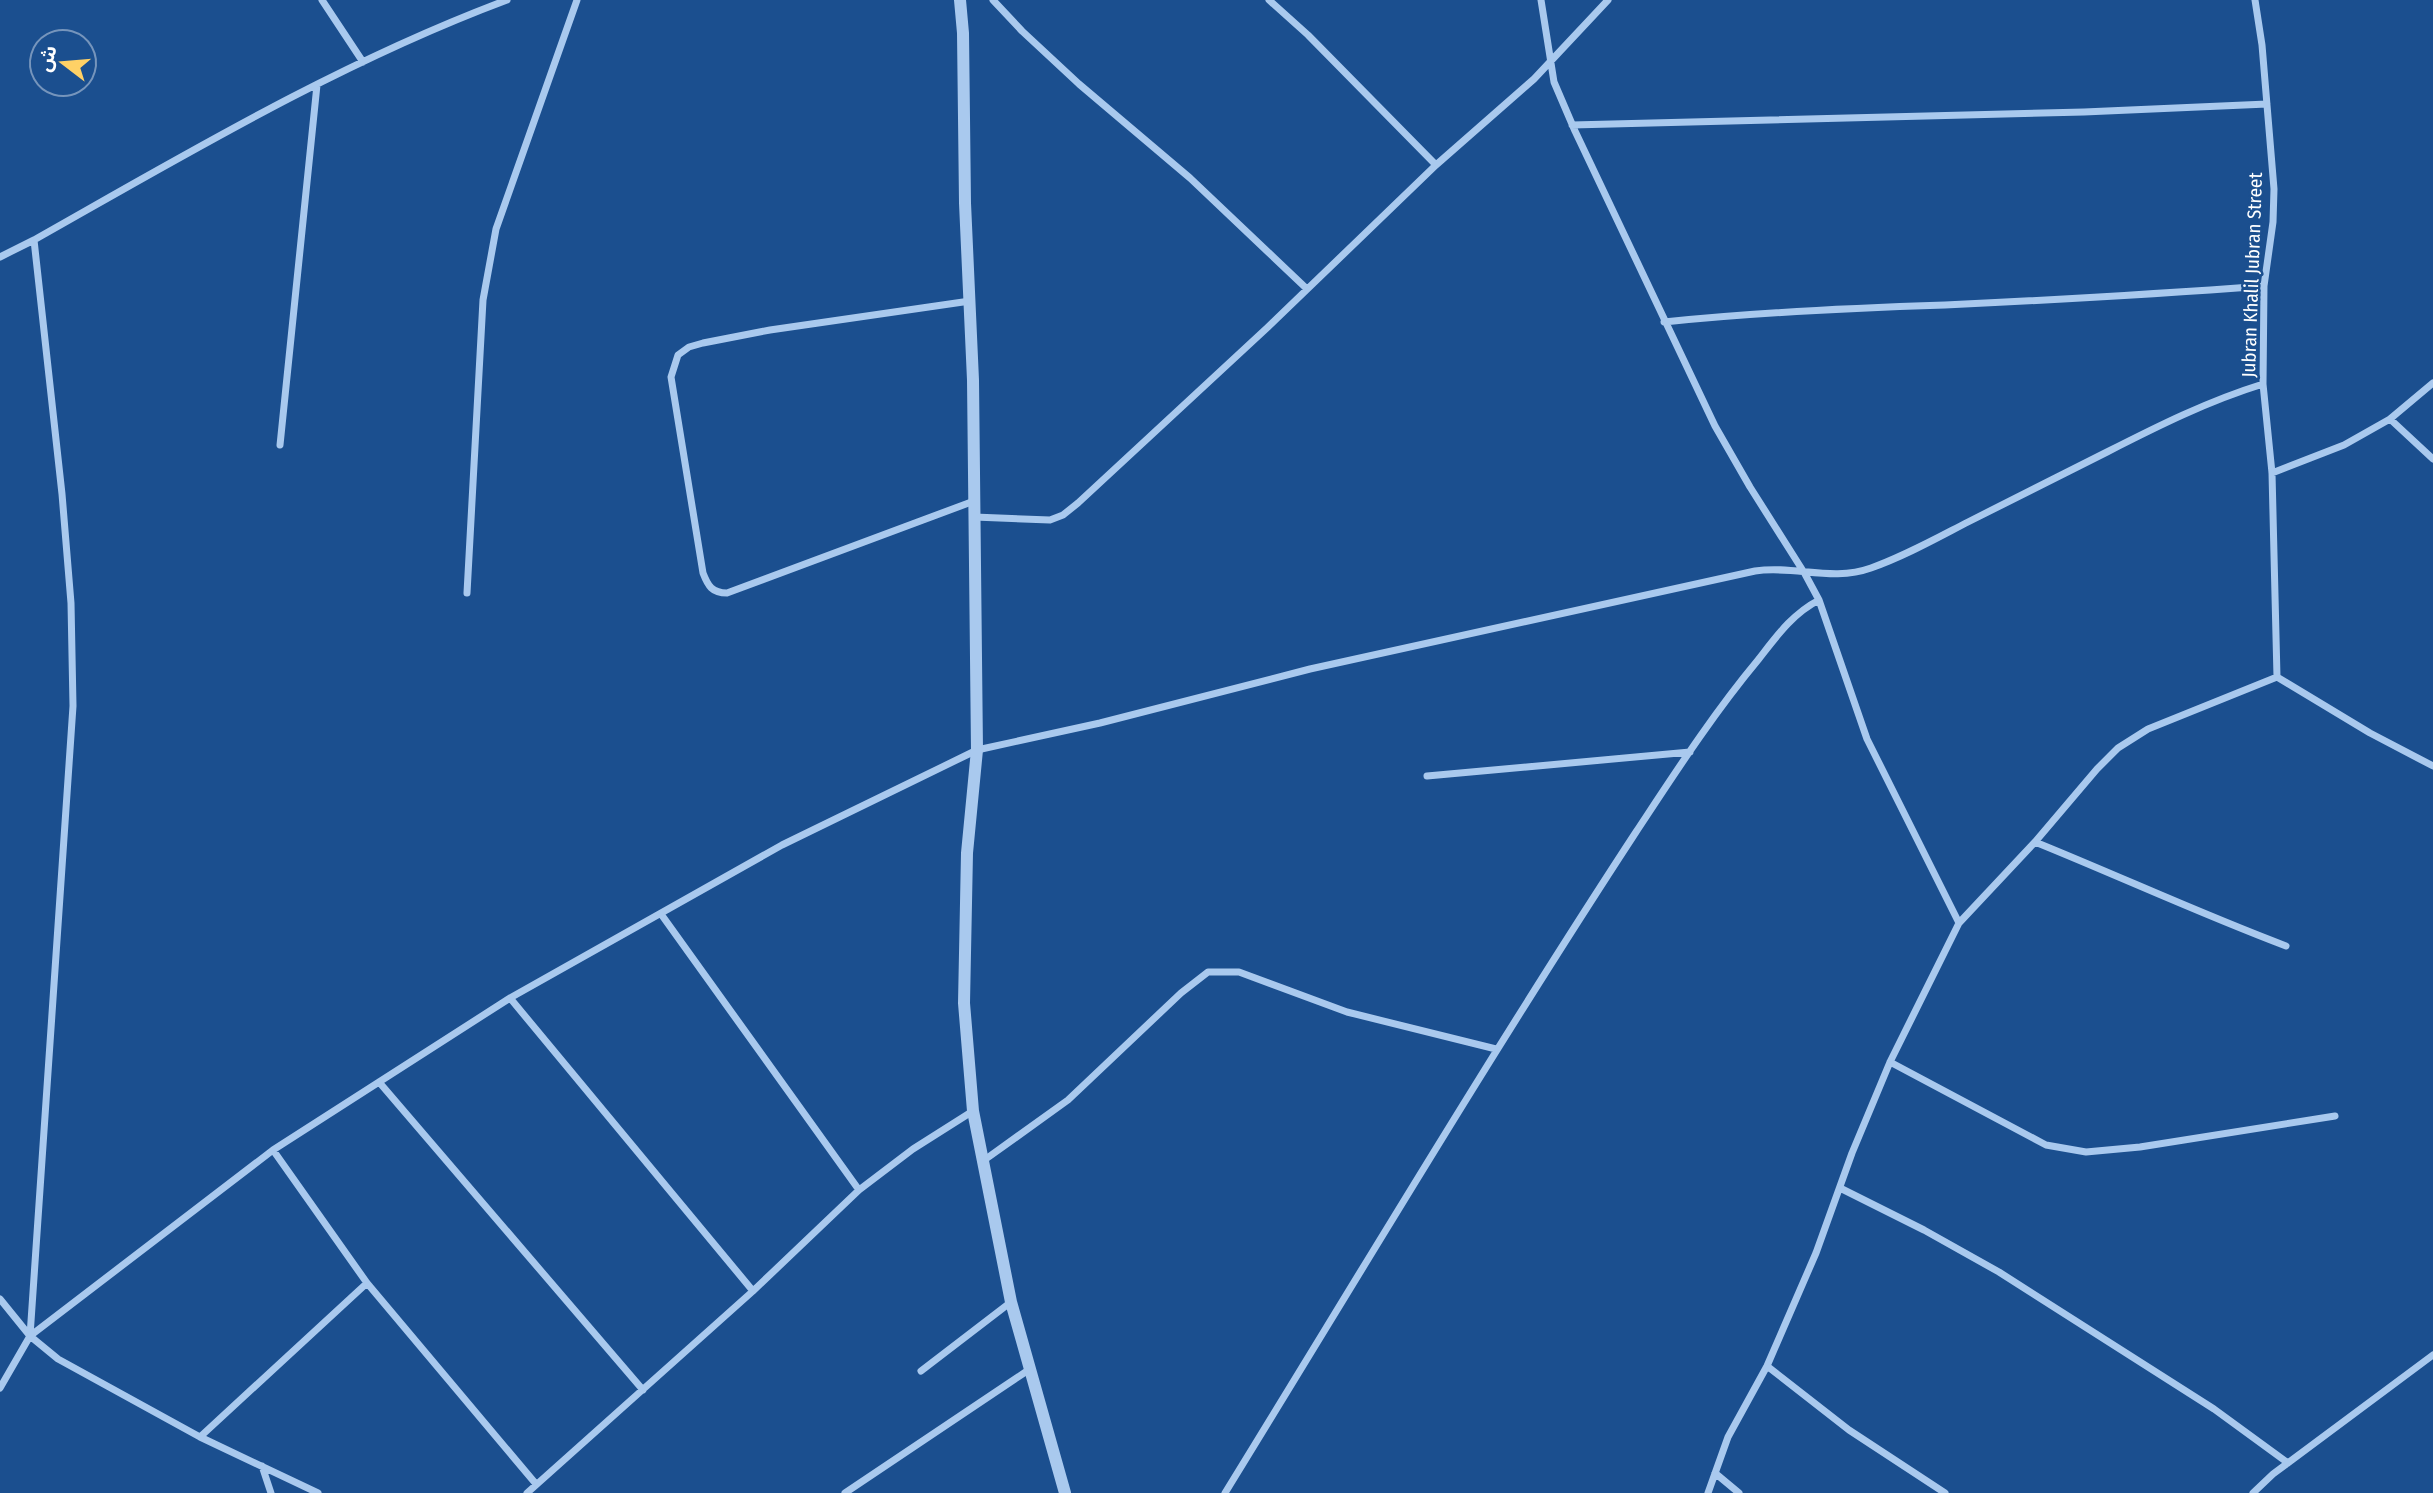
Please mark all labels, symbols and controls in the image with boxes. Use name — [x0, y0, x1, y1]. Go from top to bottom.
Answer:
north arrow — [28, 28, 98, 98]
text: ش — [32, 43, 62, 74]
street label: Jubran Khalil Jubran Street — [2237, 171, 2267, 378]

